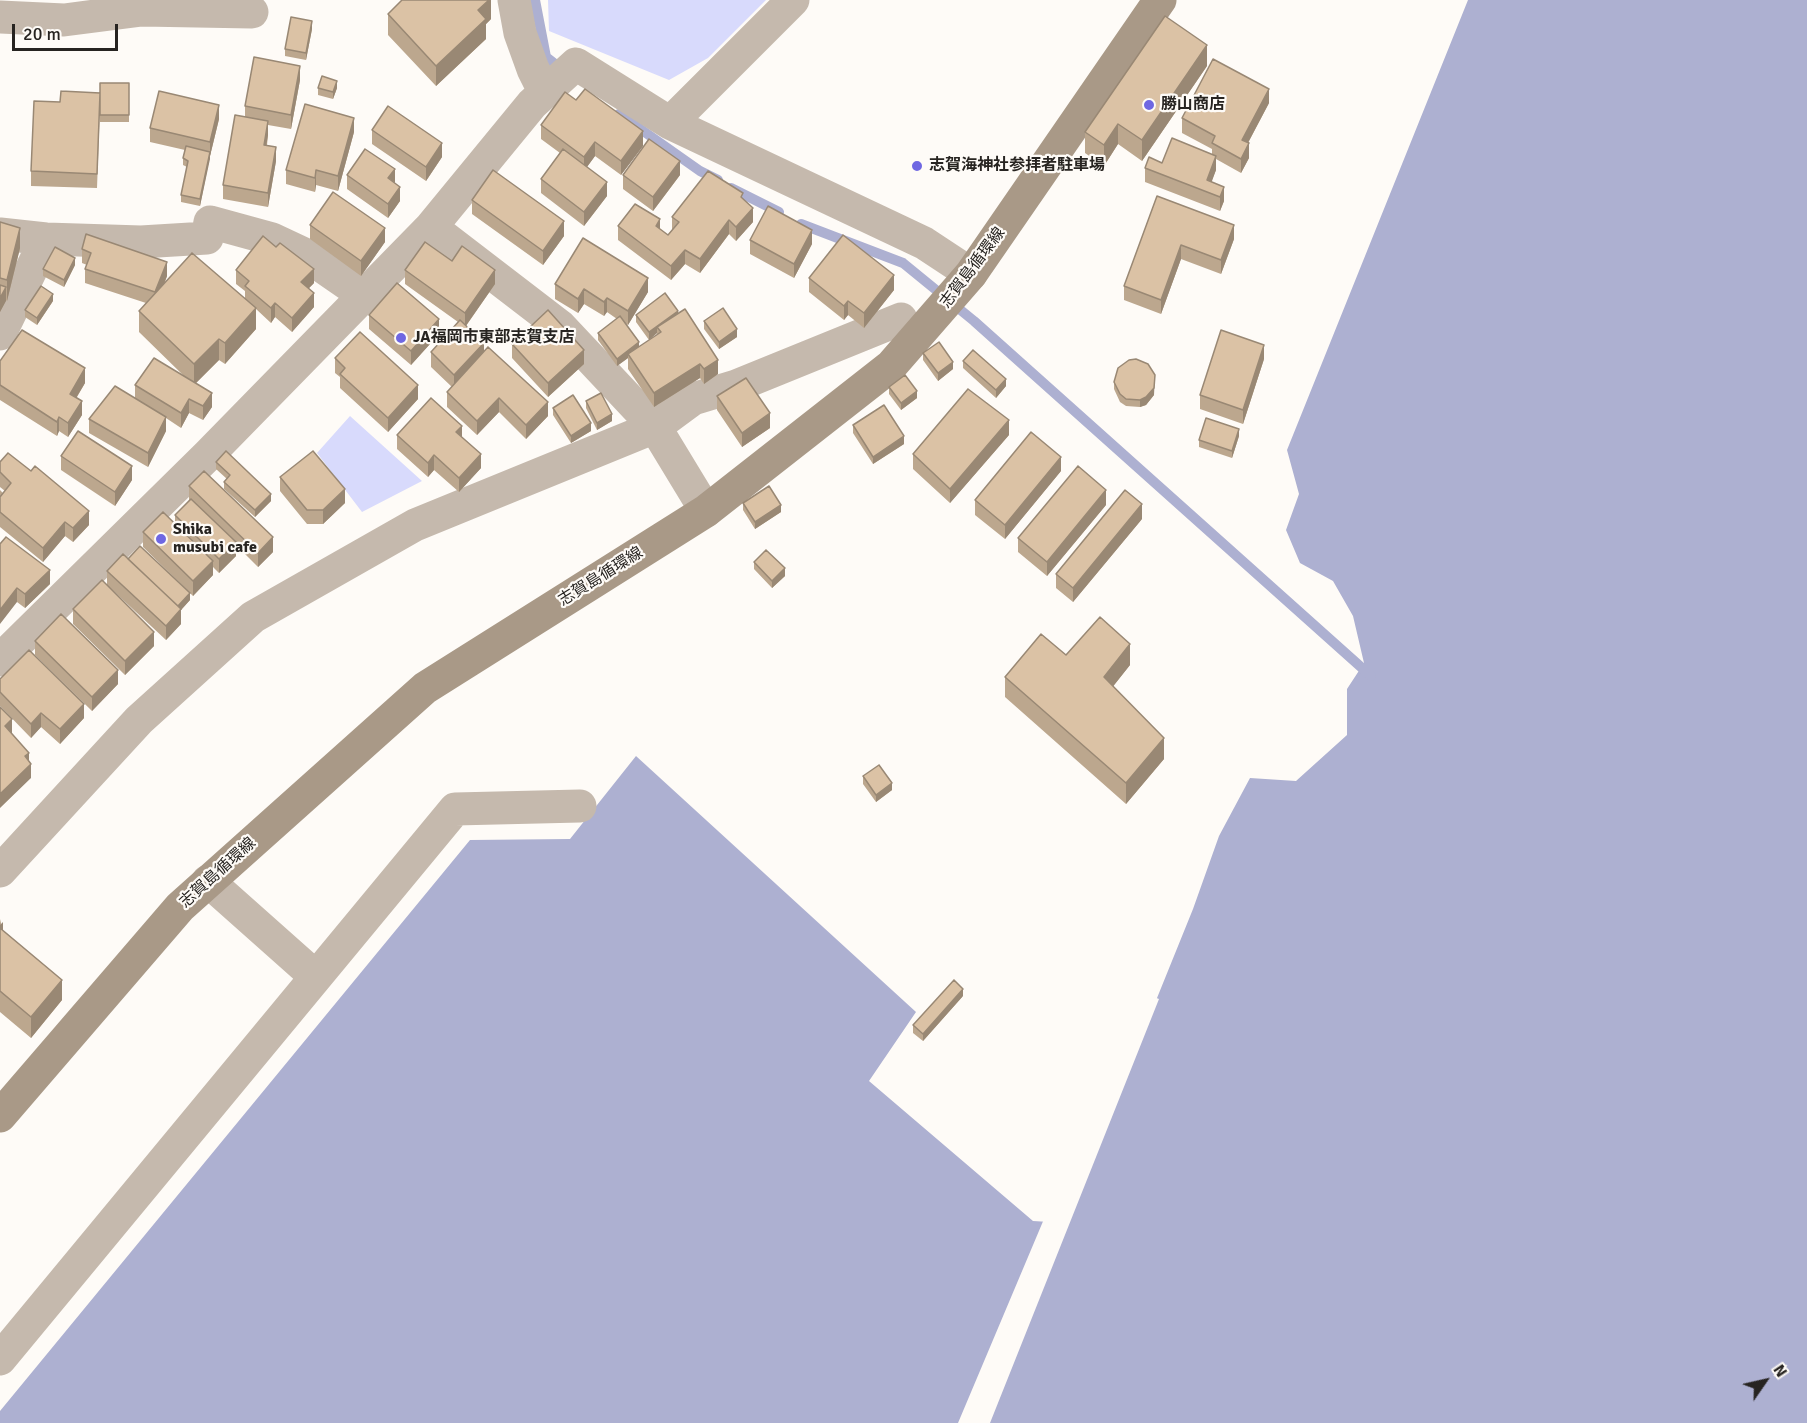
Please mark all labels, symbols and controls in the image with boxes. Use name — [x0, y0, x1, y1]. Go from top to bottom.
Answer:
scale bar — [15, 12, 122, 50]
text: 20 m — [23, 23, 61, 45]
place label: 勝山商店 — [1161, 95, 1225, 115]
marker: 勝山商店 — [1142, 98, 1156, 112]
place label: 志賀海神社参拝者駐車場 — [929, 156, 1105, 176]
marker: 志賀海神社参拝者駐車場 — [910, 159, 924, 173]
street label: 志賀島循環線 — [936, 224, 1010, 312]
place label: JA福岡市東部志賀支店 — [413, 328, 574, 348]
marker: JA福岡市東部志賀支店 — [394, 331, 408, 345]
place label: Shika musubi cafe — [173, 520, 257, 558]
marker: Shika musubi cafe — [154, 532, 168, 546]
street label: 志賀島循環線 — [555, 543, 647, 611]
street label: 志賀島循環線 — [176, 834, 260, 912]
north arrow — [1735, 1351, 1795, 1411]
text: N — [1769, 1361, 1791, 1381]

